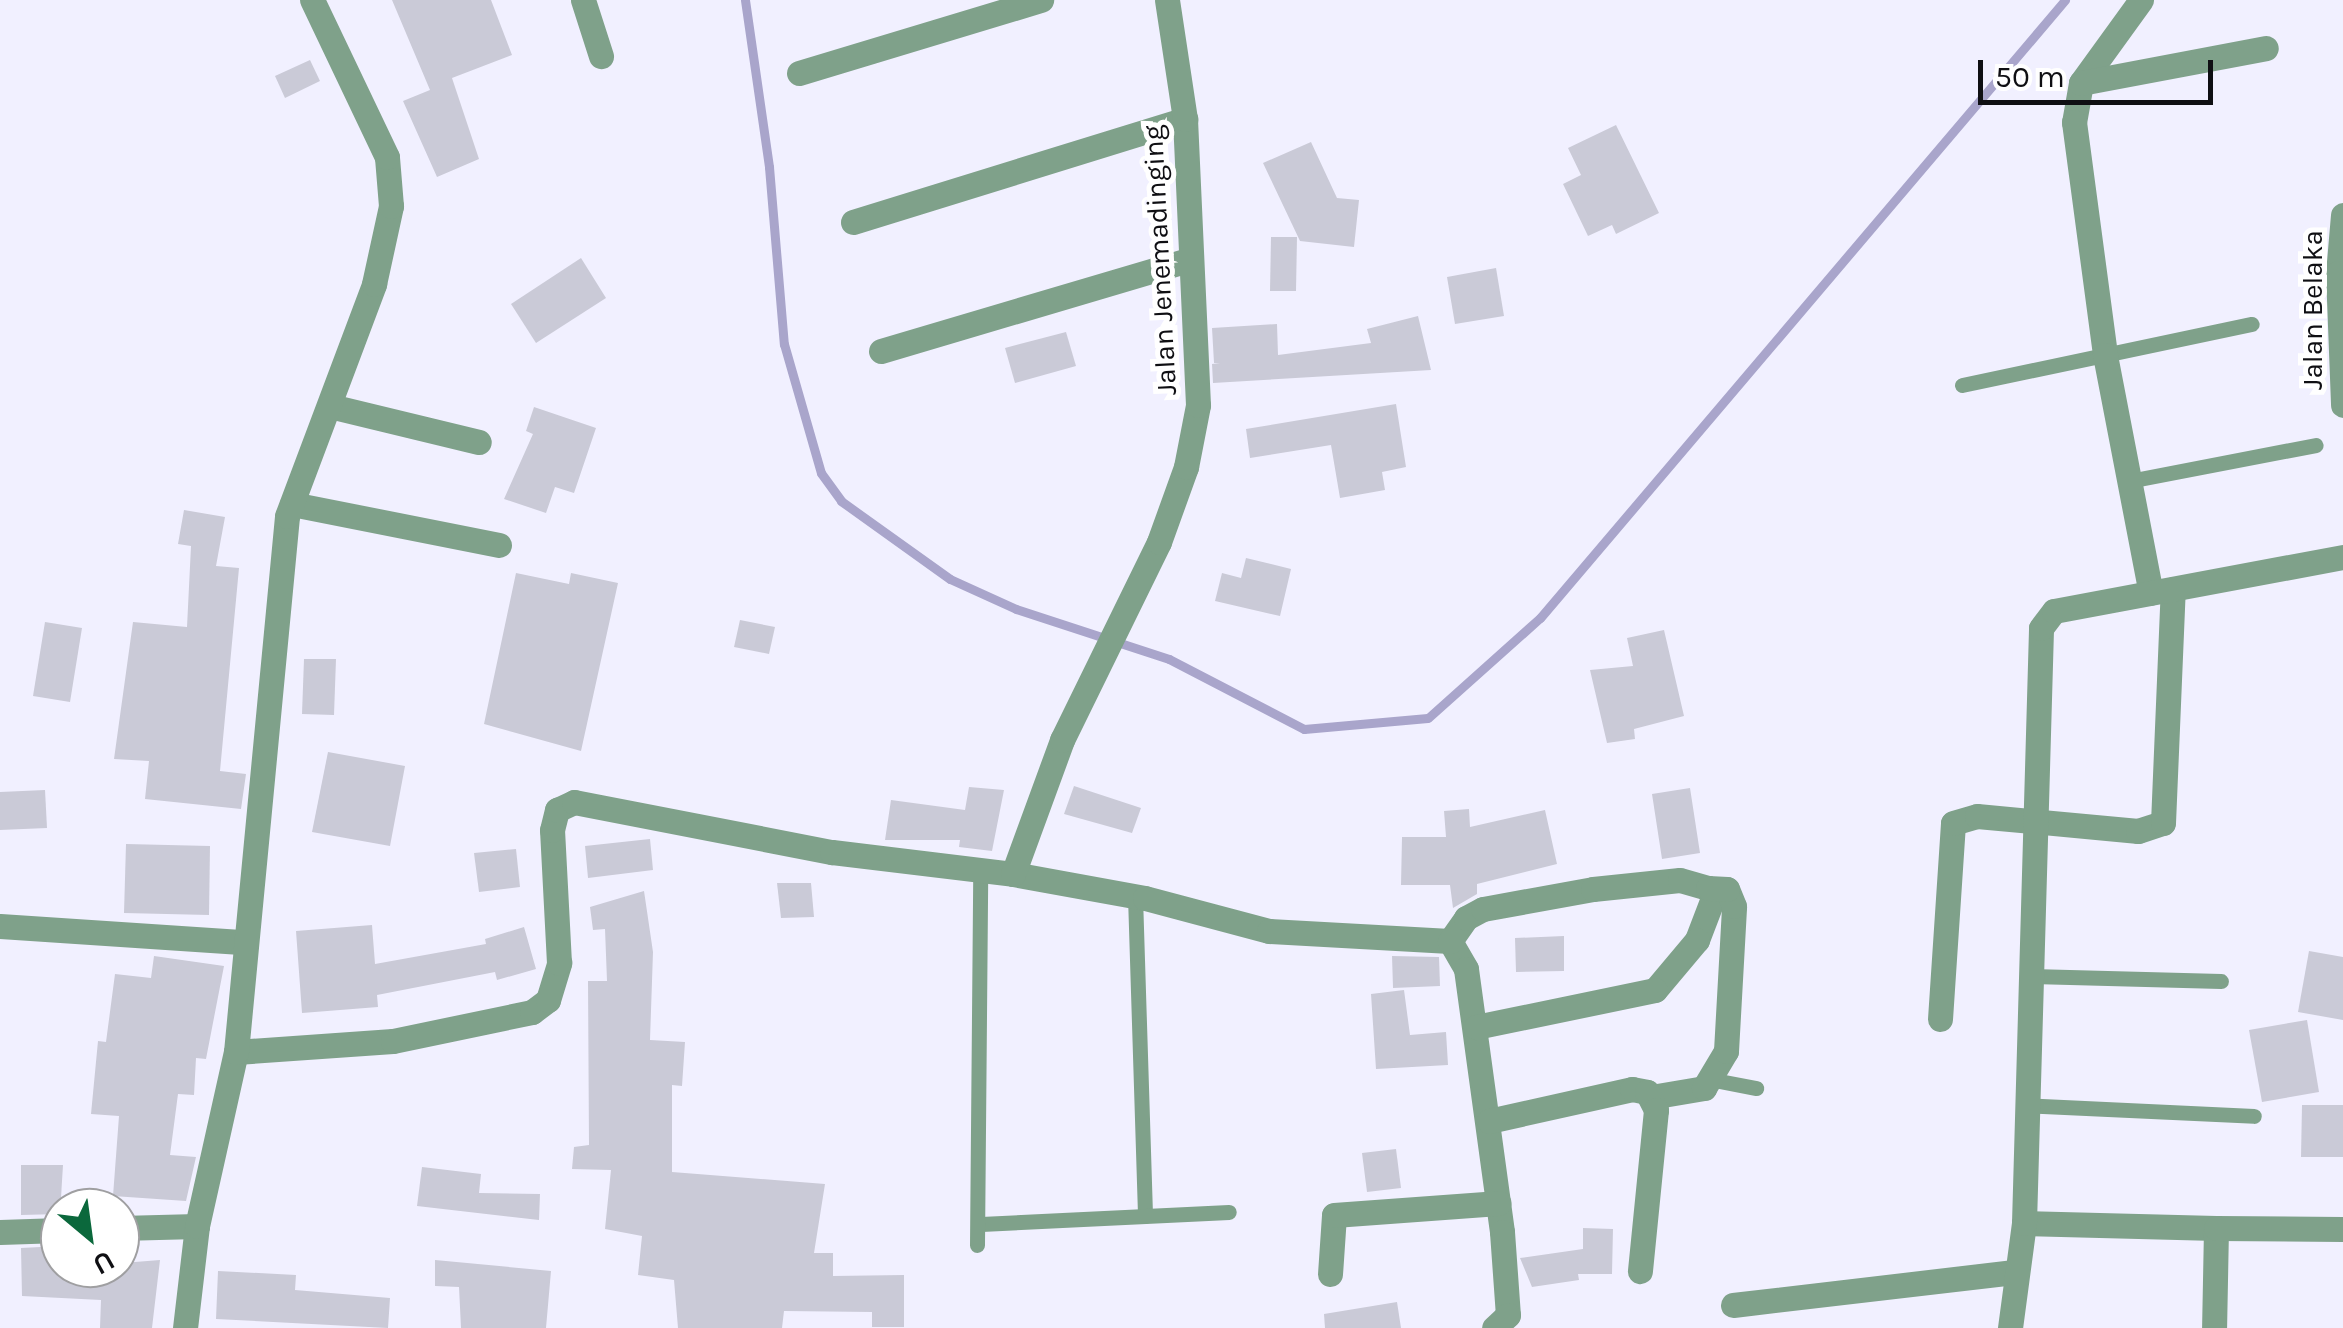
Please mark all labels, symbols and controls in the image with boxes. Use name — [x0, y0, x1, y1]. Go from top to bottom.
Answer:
scale bar — [1983, 40, 2218, 102]
text: 50 m — [1995, 59, 2065, 95]
street label: Jalan Jenemadinging — [1136, 124, 1184, 396]
street label: Jalan Belaka — [2296, 230, 2330, 390]
north arrow — [40, 1188, 140, 1288]
text: U — [87, 1244, 120, 1282]

